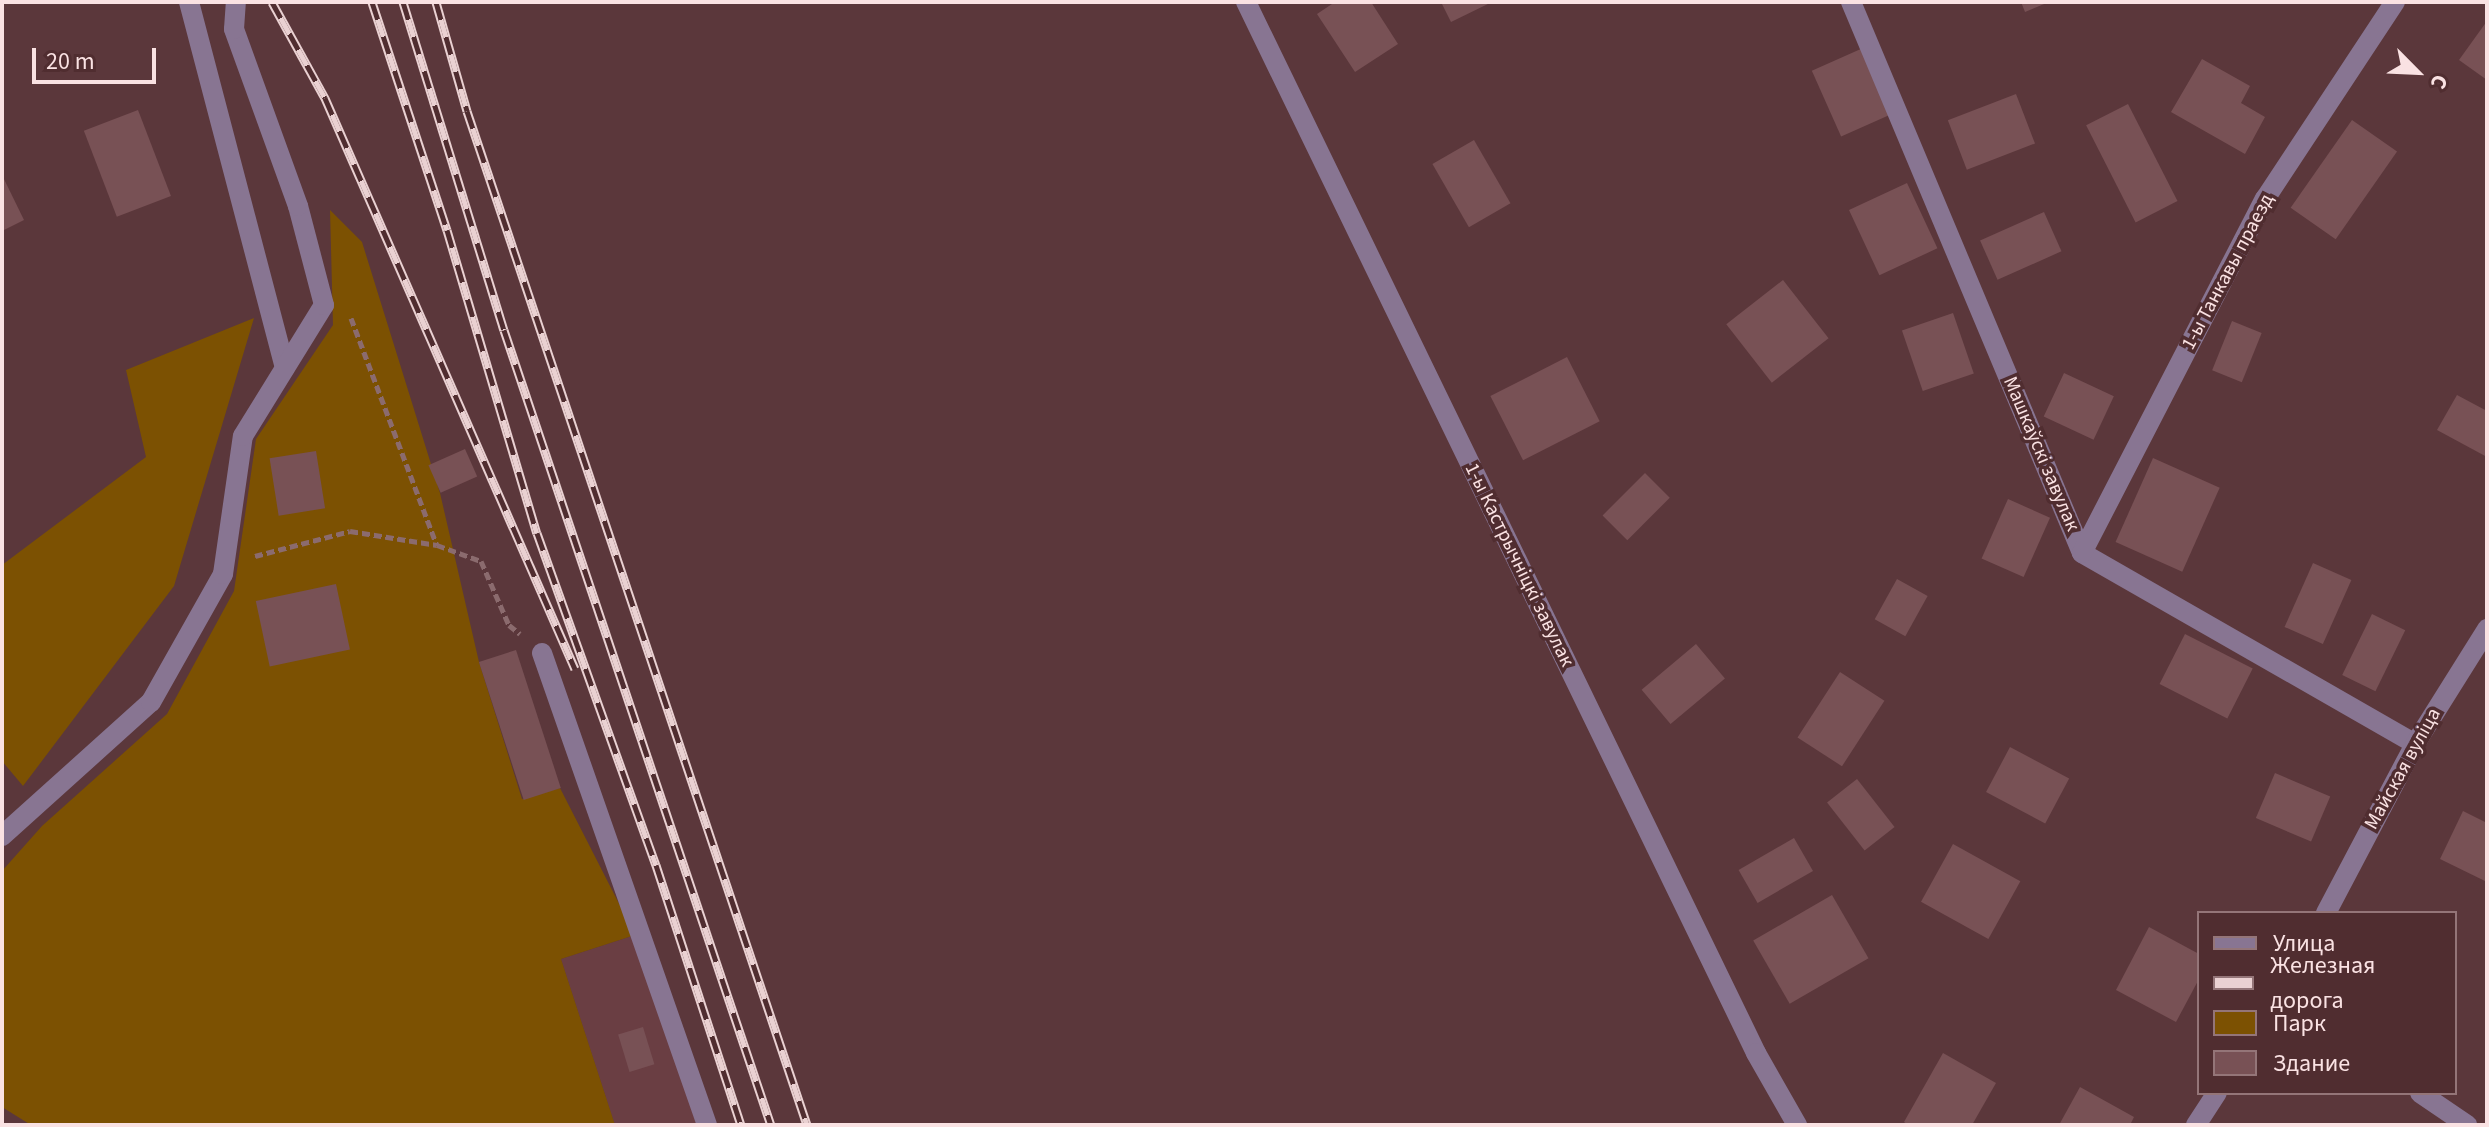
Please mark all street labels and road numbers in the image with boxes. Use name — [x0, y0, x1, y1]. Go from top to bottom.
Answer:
street label: 1-ы Танкавы праезд — [2177, 190, 2279, 354]
street label: Машкаўскі завулак — [1998, 373, 2084, 535]
street label: 1-ы Кастрычніцкі завулак — [1459, 459, 1579, 671]
street label: Майская вуліца — [2360, 704, 2446, 834]

